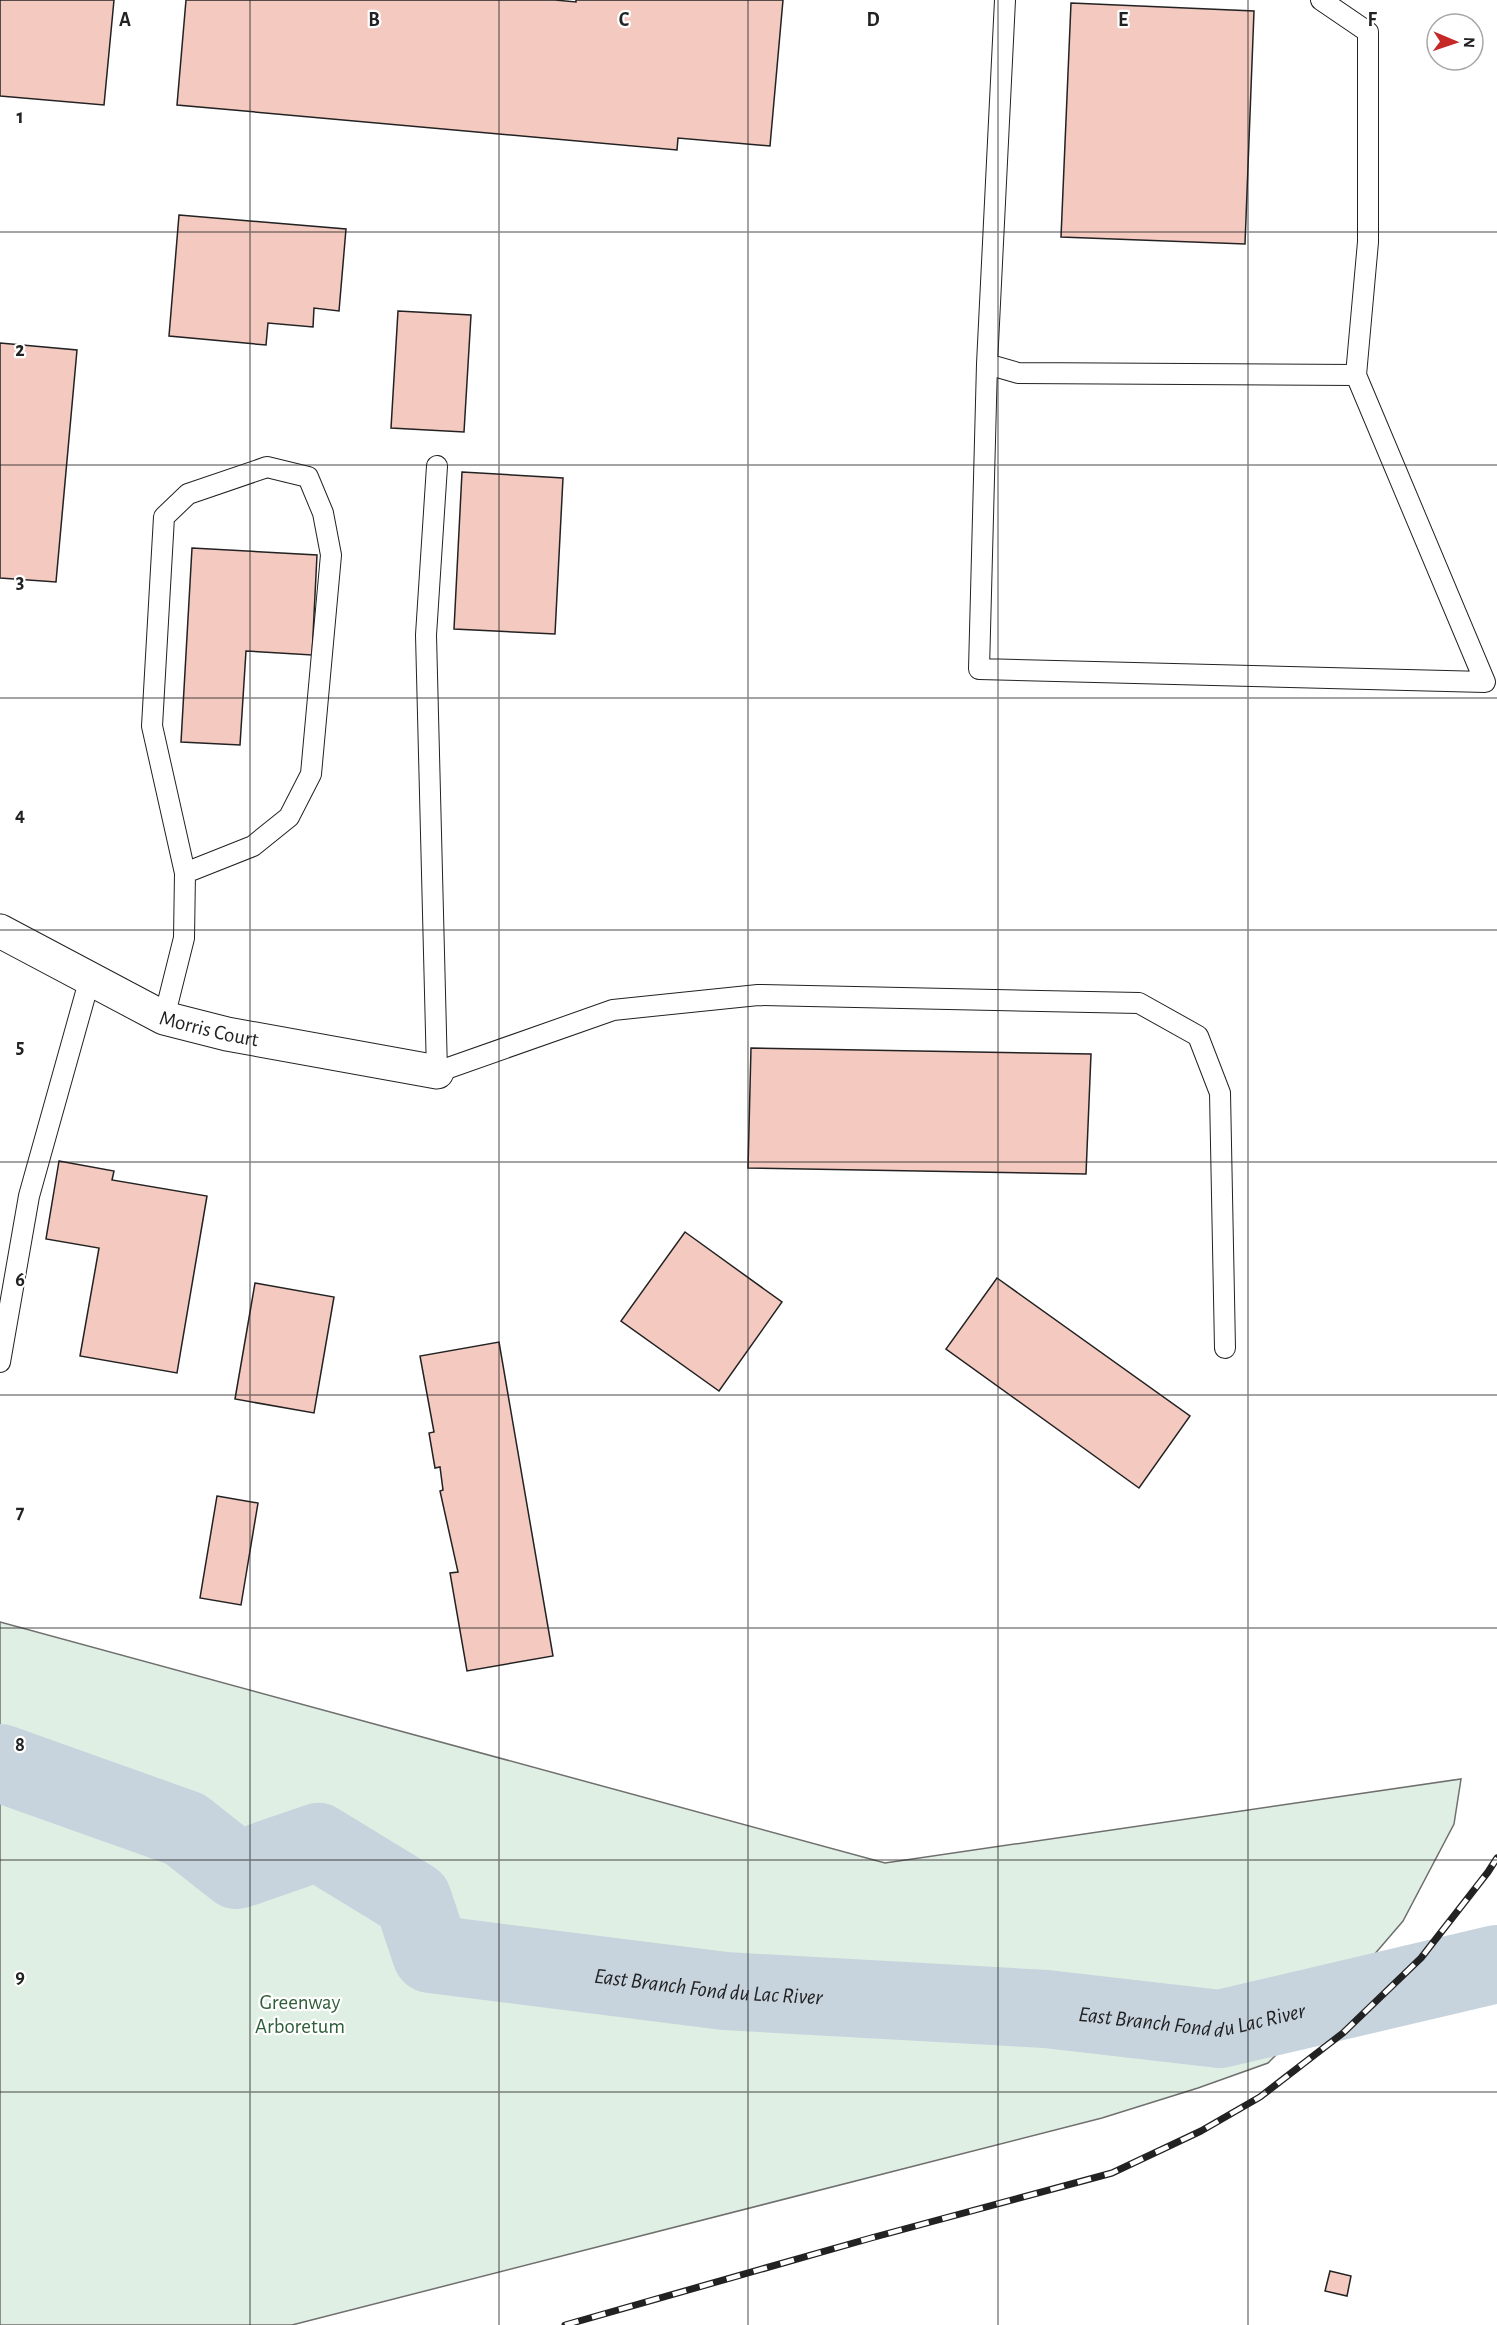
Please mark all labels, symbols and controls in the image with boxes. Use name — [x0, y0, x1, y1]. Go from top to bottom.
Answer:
text: A — [119, 10, 131, 30]
text: B — [368, 10, 380, 30]
text: C — [619, 10, 630, 30]
text: D — [866, 10, 880, 30]
text: E — [1118, 10, 1128, 30]
text: F — [1367, 10, 1377, 30]
north arrow — [1425, 12, 1485, 72]
text: N — [1461, 37, 1477, 48]
text: 1 — [16, 107, 24, 127]
text: 2 — [15, 340, 25, 360]
text: 3 — [16, 572, 24, 592]
text: 4 — [15, 805, 25, 825]
street label: Morris Court — [157, 1007, 260, 1051]
text: 5 — [16, 1037, 24, 1057]
text: 6 — [15, 1270, 25, 1290]
text: 7 — [16, 1502, 25, 1522]
text: 8 — [15, 1735, 25, 1755]
water label: East Branch Fond du Lac River — [593, 1965, 824, 2008]
text: 9 — [15, 1967, 25, 1987]
park label: Greenway Arboretum — [255, 1992, 345, 2037]
water label: East Branch Fond du Lac River — [1077, 1999, 1308, 2041]

